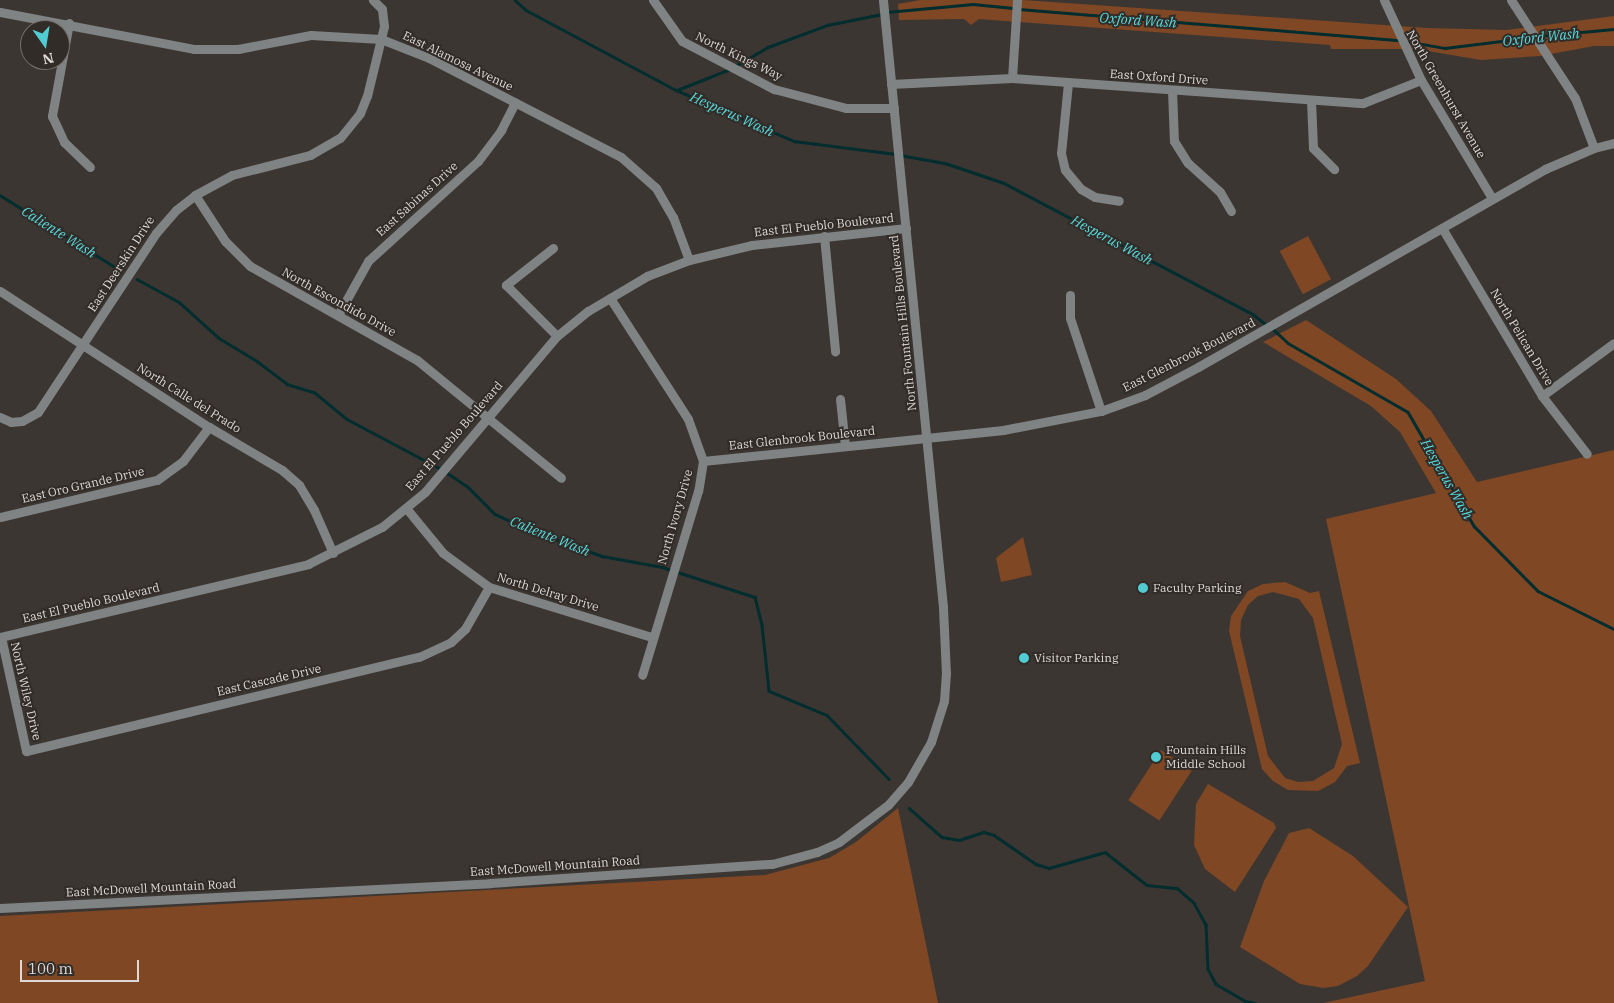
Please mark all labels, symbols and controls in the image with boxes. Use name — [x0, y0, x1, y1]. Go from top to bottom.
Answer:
water label: Oxford Wash — [1099, 9, 1177, 31]
north arrow — [20, 20, 70, 70]
water label: Oxford Wash — [1502, 25, 1580, 49]
street label: North Greenhurst Avenue — [1403, 27, 1489, 161]
street label: East Alamosa Avenue — [401, 28, 515, 94]
street label: North Kings Way — [693, 29, 785, 83]
text: N — [41, 49, 56, 69]
street label: East Oxford Drive — [1109, 66, 1209, 88]
water label: Hesperus Wash — [687, 88, 777, 140]
street label: East Sabinas Drive — [373, 159, 461, 239]
water label: Caliente Wash — [19, 202, 99, 262]
street label: East El Pueblo Boulevard — [753, 210, 895, 240]
water label: Hesperus Wash — [1068, 211, 1156, 269]
street label: East Deerskin Drive — [85, 214, 157, 314]
street label: North Fountain Hills Boulevard — [887, 234, 919, 412]
street label: North Escondido Drive — [279, 265, 399, 339]
street label: North Pelican Drive — [1487, 286, 1557, 388]
street label: East Glenbrook Boulevard — [1120, 315, 1258, 395]
street label: North Calle del Prado — [134, 360, 244, 436]
street label: East El Pueblo Boulevard — [402, 378, 506, 494]
street label: East Glenbrook Boulevard — [728, 423, 876, 453]
water label: Hesperus Wash — [1417, 436, 1477, 522]
street label: East Oro Grande Drive — [20, 464, 146, 506]
street label: North Ivory Drive — [655, 468, 695, 566]
water label: Caliente Wash — [508, 512, 592, 560]
street label: North Delray Drive — [495, 570, 601, 614]
street label: East El Pueblo Boulevard — [21, 580, 161, 626]
place label: Faculty Parking — [1153, 581, 1241, 595]
marker: Faculty Parking — [1137, 582, 1149, 594]
street label: North Wiley Drive — [8, 640, 44, 742]
place label: Visitor Parking — [1034, 651, 1118, 665]
marker: Visitor Parking — [1018, 652, 1030, 664]
street label: East Cascade Drive — [215, 661, 323, 699]
place label: Fountain Hills Middle School — [1166, 743, 1246, 771]
marker: Fountain Hills Middle School — [1150, 751, 1162, 763]
street label: East McDowell Mountain Road — [469, 853, 641, 879]
street label: East McDowell Mountain Road — [66, 876, 236, 900]
scale bar — [22, 950, 141, 982]
text: 100 m — [28, 959, 73, 978]

